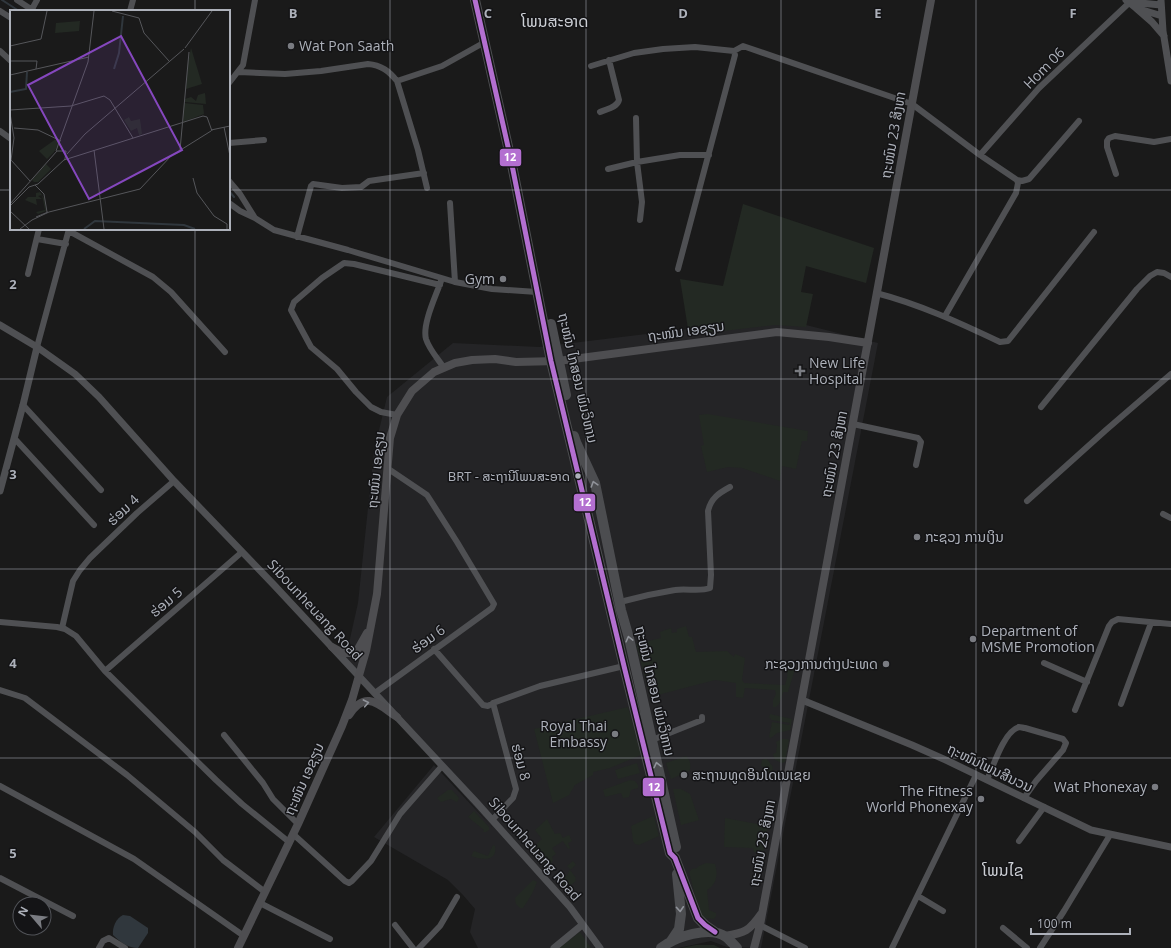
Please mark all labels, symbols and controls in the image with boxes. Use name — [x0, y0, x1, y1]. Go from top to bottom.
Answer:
text: B — [289, 4, 298, 22]
text: C — [484, 4, 492, 22]
text: D — [678, 4, 688, 22]
text: E — [874, 4, 882, 22]
text: F — [1069, 4, 1077, 22]
inset map — [10, 10, 230, 230]
district label: ໂພນສະອາດ — [521, 10, 588, 32]
place label: Wat Pon Saath — [299, 36, 394, 55]
marker: Wat Pon Saath — [286, 41, 296, 51]
street label: Hom 06 — [1019, 43, 1069, 93]
street label: ຖະໜົນ 23 ສິງຫາ — [876, 90, 910, 180]
line badge: 12 — [499, 148, 522, 167]
text: 12 — [504, 149, 516, 164]
place label: Gym — [465, 269, 495, 288]
marker: Gym — [498, 274, 508, 284]
text: 2 — [9, 275, 17, 293]
street label: ຖະໜົນ ໄກສອນ ພົມວິຫານ — [554, 311, 603, 445]
street label: ຖະໜົນ ເອຊຽນ — [646, 316, 726, 345]
place label: New Life Hospital — [809, 353, 865, 388]
marker: New Life Hospital — [794, 365, 806, 377]
street label: ຖະໜົນ 23 ສິງຫາ — [816, 409, 851, 499]
street label: ຖະໜົນ ເອຊຽນ — [362, 430, 389, 509]
text: 3 — [9, 465, 17, 483]
place label: BRT - ສະຖານີໂພນສະອາດ — [448, 467, 570, 485]
marker: BRT - ສະຖານີໂພນສະອາດ — [573, 471, 583, 481]
one-way arrow — [590, 481, 599, 488]
street label: ຮ່ອມ 4 — [102, 490, 143, 529]
line badge: 12 — [573, 493, 596, 512]
text: 12 — [579, 494, 591, 509]
place label: ກະຊວງ ການເງິນ — [925, 527, 1004, 546]
marker: ກະຊວງ ການເງິນ — [912, 532, 922, 542]
street label: Sibounheuang Road — [264, 555, 367, 664]
street label: ຮ່ອມ 5 — [145, 582, 186, 621]
street label: ຮ່ອມ 6 — [407, 620, 448, 657]
place label: Department of MSME Promotion — [981, 621, 1095, 656]
street label: ຖະໜົນ ໄກສອນ ພົມວິຫານ — [631, 624, 680, 758]
marker: Department of MSME Promotion — [968, 634, 978, 644]
one-way arrow — [625, 635, 634, 642]
text: 4 — [9, 654, 17, 672]
place label: ກະຊວງການຕ່າງປະເທດ — [765, 654, 878, 673]
marker: ກະຊວງການຕ່າງປະເທດ — [881, 659, 891, 669]
one-way arrow — [363, 699, 370, 708]
place label: Royal Thai Embassy — [540, 716, 608, 751]
marker: Royal Thai Embassy — [610, 729, 620, 739]
street label: ຖະໜົນໂພນສີນວນ — [944, 739, 1036, 796]
street label: ຖະໜົນ ເອຊຽນ — [279, 740, 328, 818]
street label: ຮ່ອມ 8 — [507, 741, 536, 782]
one-way arrow — [654, 762, 662, 769]
place label: ສະຖານທູດອິນໂດເນເຊຍ — [692, 765, 811, 784]
marker: ສະຖານທູດອິນໂດເນເຊຍ — [679, 770, 689, 780]
line badge: 12 — [642, 777, 665, 797]
place label: Wat Phonexay — [1054, 777, 1148, 796]
text: 12 — [648, 779, 660, 794]
place label: The Fitness World Phonexay — [866, 781, 974, 816]
marker: Wat Phonexay — [1150, 782, 1160, 792]
street label: Sibounheuang Road — [485, 793, 586, 904]
marker: The Fitness World Phonexay — [976, 794, 986, 804]
street label: ຖະໜົນ 23 ສິງຫາ — [744, 798, 779, 888]
text: 5 — [9, 844, 17, 862]
district label: ໂພນໄຊ — [981, 859, 1024, 881]
north arrow — [12, 896, 52, 936]
text: N — [14, 904, 31, 919]
one-way arrow — [676, 906, 685, 912]
scale bar — [1031, 910, 1130, 936]
text: 100 m — [1037, 915, 1072, 932]

